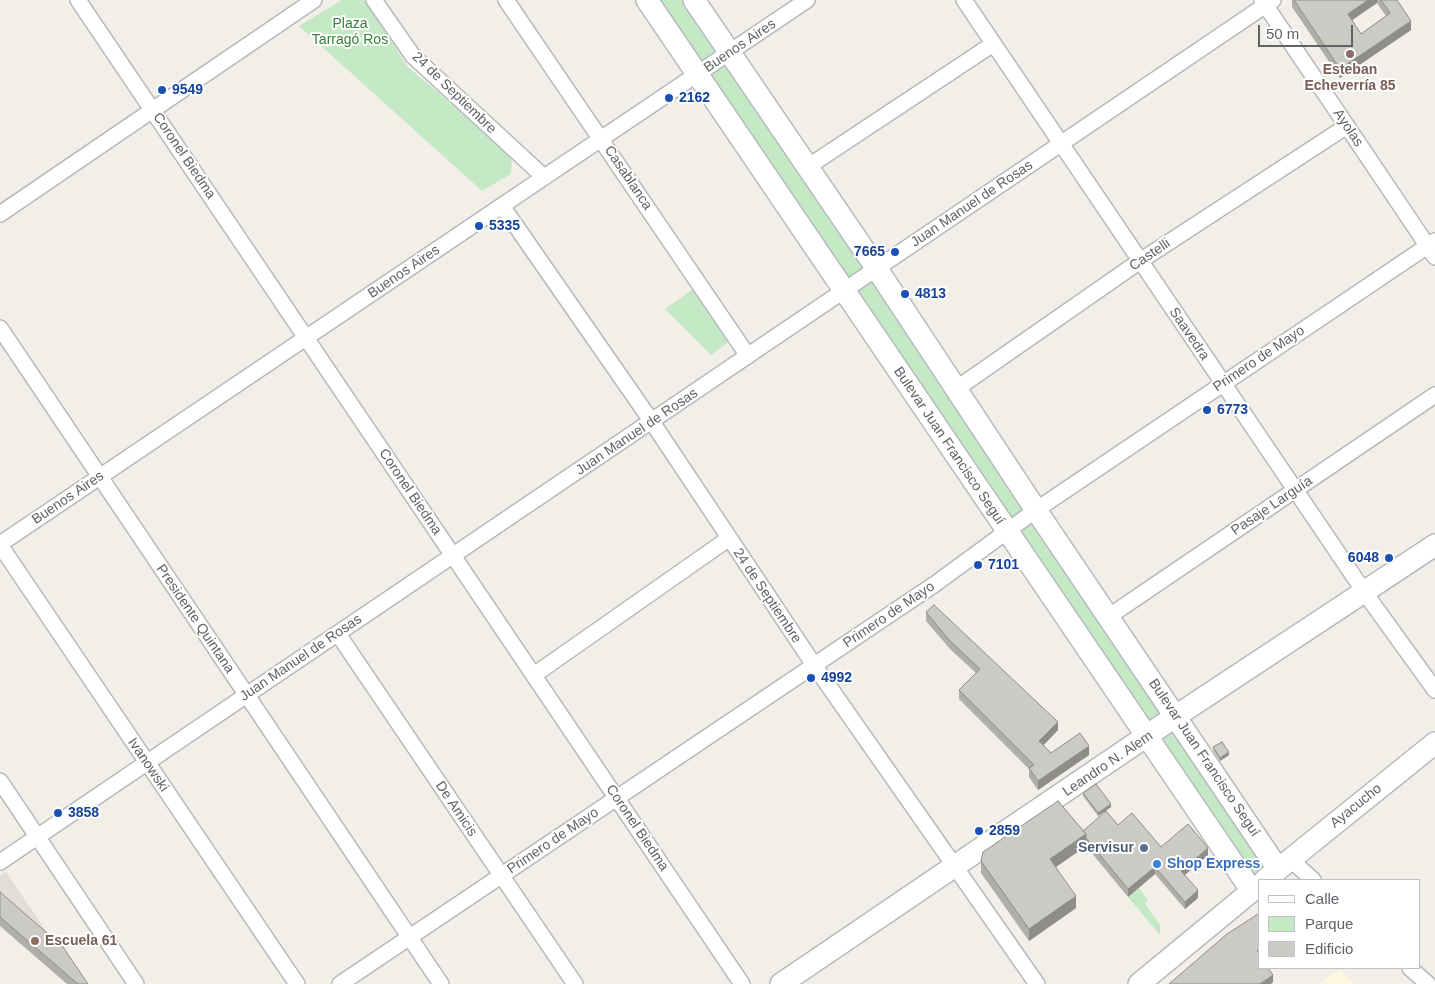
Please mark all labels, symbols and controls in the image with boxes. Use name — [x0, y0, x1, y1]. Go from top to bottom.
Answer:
scale bar — [1260, 15, 1355, 47]
park label: Plaza Tarragó Ros — [312, 16, 388, 48]
street label: Buenos Aires — [701, 16, 779, 76]
text: 50 m — [1266, 25, 1299, 42]
marker: Esteban Echeverría 85 — [1344, 48, 1356, 60]
street label: 24 de Septiembre — [408, 49, 500, 137]
place label: Esteban Echeverría 85 — [1304, 62, 1396, 94]
place label: 9549 — [172, 82, 203, 98]
marker: 9549 — [156, 84, 168, 96]
place label: 2162 — [679, 90, 710, 106]
marker: 2162 — [663, 92, 675, 104]
street label: Ayolas — [1329, 106, 1367, 150]
street label: Coronel Biedma — [149, 110, 219, 202]
street label: Casablanca — [600, 143, 656, 213]
street label: Juan Manuel de Rosas — [908, 157, 1036, 251]
place label: 5335 — [489, 218, 520, 234]
marker: 5335 — [473, 220, 485, 232]
street label: Castelli — [1126, 235, 1174, 275]
street label: Buenos Aires — [365, 242, 443, 302]
place label: 7665 — [854, 244, 885, 260]
marker: 7665 — [889, 246, 901, 258]
place label: 4813 — [915, 286, 946, 302]
marker: 4813 — [899, 288, 911, 300]
street label: Saavedra — [1165, 304, 1213, 364]
street label: Primero de Mayo — [1210, 322, 1308, 396]
street label: Bulevar Juan Francisco Seguí — [890, 364, 1008, 528]
street label: Juan Manuel de Rosas — [573, 385, 701, 479]
place label: 6773 — [1217, 402, 1248, 418]
marker: 6773 — [1201, 404, 1213, 416]
street label: Coronel Biedma — [375, 446, 445, 538]
street label: Buenos Aires — [29, 468, 107, 528]
street label: Pasaje Larguía — [1228, 473, 1316, 539]
street label: 24 de Septiembre — [729, 545, 805, 647]
place label: 6048 — [1348, 550, 1379, 566]
marker: 6048 — [1383, 552, 1395, 564]
place label: 7101 — [988, 557, 1019, 573]
marker: 7101 — [972, 559, 984, 571]
street label: Presidente Quintana — [152, 561, 238, 677]
street label: Primero de Mayo — [840, 578, 938, 652]
street label: Juan Manuel de Rosas — [237, 611, 365, 705]
place label: 4992 — [821, 670, 852, 686]
marker: 4992 — [805, 672, 817, 684]
street label: Bulevar Juan Francisco Seguí — [1145, 676, 1263, 840]
street label: Leandro N. Alem — [1060, 728, 1156, 800]
street label: Ivanowski — [124, 735, 172, 795]
street label: De Amicis — [431, 778, 481, 840]
street label: Ayacucho — [1327, 780, 1385, 832]
street label: Coronel Biedma — [602, 782, 672, 874]
street label: Primero de Mayo — [504, 804, 602, 878]
place label: 3858 — [68, 805, 99, 821]
marker: 3858 — [52, 807, 64, 819]
place label: 2859 — [989, 823, 1020, 839]
marker: 2859 — [973, 825, 985, 837]
place label: Servisur — [1078, 840, 1134, 856]
marker: Servisur — [1138, 842, 1150, 854]
place label: Shop Express — [1167, 856, 1260, 872]
marker: Shop Express — [1151, 858, 1163, 870]
legend — [1258, 879, 1420, 969]
text: Calle — [1305, 890, 1339, 907]
text: Parque — [1305, 915, 1353, 932]
place label: Escuela 61 — [45, 933, 117, 949]
marker: Escuela 61 — [29, 935, 41, 947]
text: Edificio — [1305, 940, 1353, 957]

